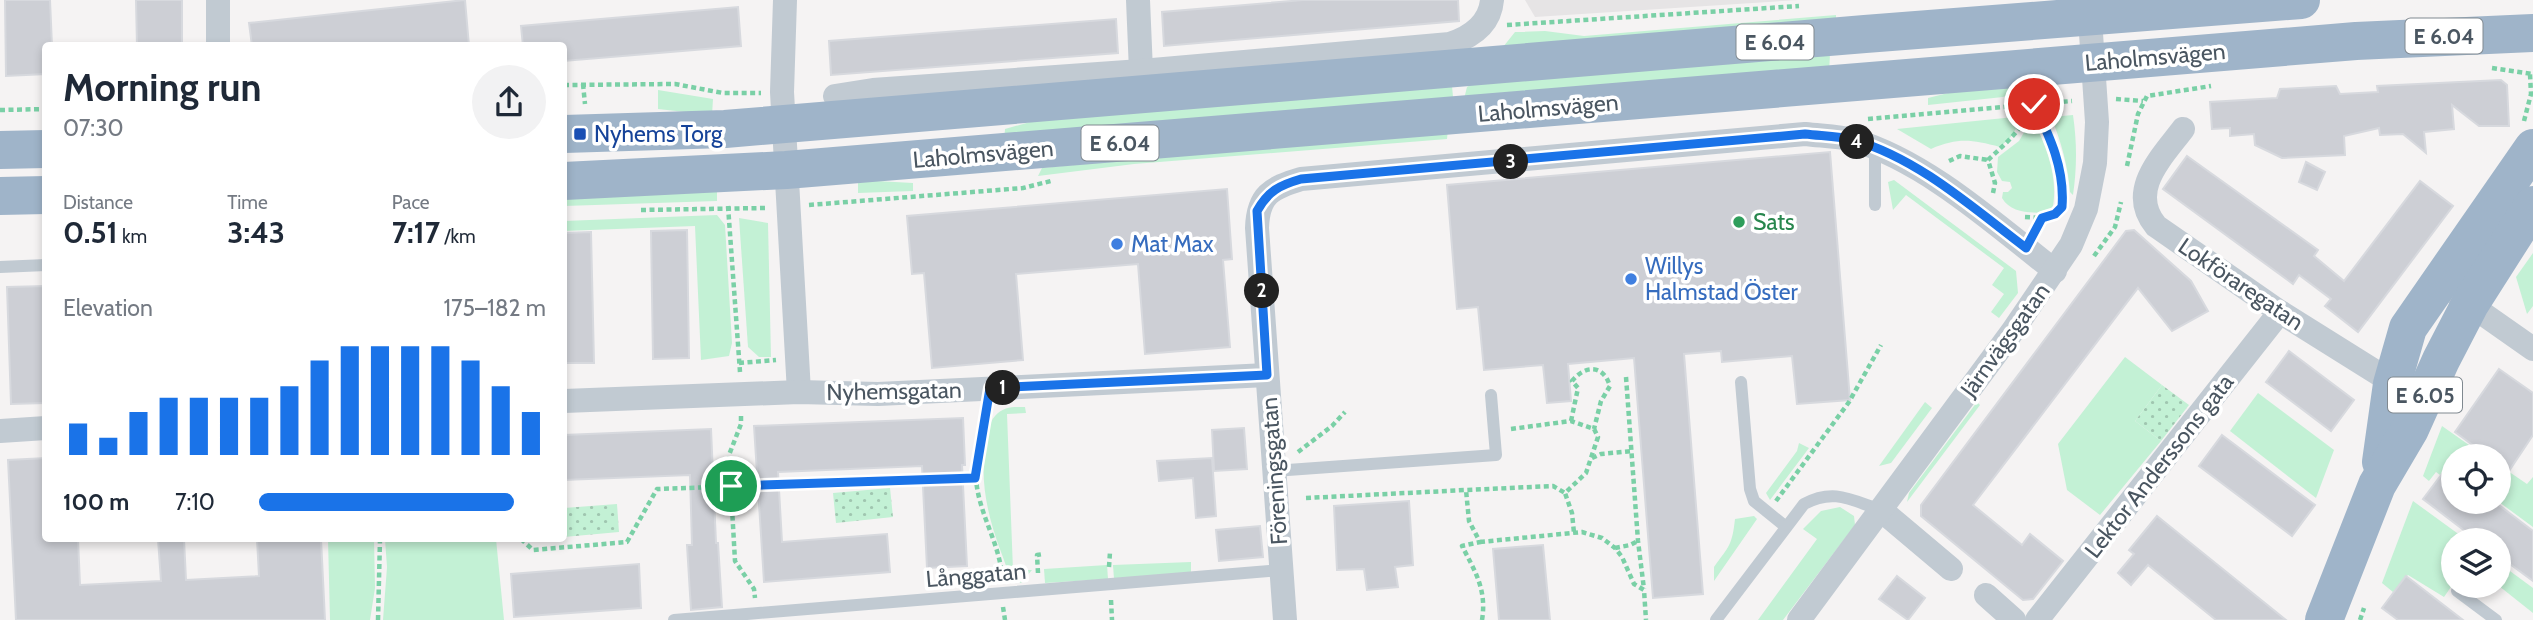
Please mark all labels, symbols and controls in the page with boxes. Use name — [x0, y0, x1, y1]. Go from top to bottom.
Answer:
road number: E 6.04 — [2406, 19, 2482, 54]
road number: E 6.04 — [1736, 24, 1814, 60]
street label: Laholmsvägen — [2083, 37, 2227, 77]
text: Morning run — [63, 64, 262, 111]
button: share — [472, 65, 546, 139]
pin — [2004, 74, 2064, 134]
icon: check — [2015, 85, 2053, 123]
street label: Laholmsvägen — [1476, 88, 1620, 128]
text: 07:30 — [63, 114, 124, 142]
place label: Nyhems Torg — [594, 120, 723, 148]
pin: 4 — [1840, 124, 1874, 160]
road number: E 6.04 — [1082, 125, 1158, 160]
marker: Nyhems Torg — [572, 126, 588, 142]
text: 4 — [1851, 130, 1862, 153]
street label: Laholmsvägen — [911, 134, 1055, 174]
pin: 3 — [1494, 144, 1528, 180]
text: 3 — [1505, 150, 1516, 173]
text: Distance — [63, 191, 133, 214]
text: Time — [227, 191, 268, 214]
text: Pace — [392, 191, 430, 214]
place label: Sats — [1753, 208, 1795, 236]
text: 0.51 — [63, 214, 118, 251]
text: 3:43 — [227, 214, 285, 251]
text: 7:17 — [392, 214, 440, 251]
marker: Sats — [1731, 214, 1747, 230]
text: km — [118, 225, 147, 248]
text: /km — [440, 225, 476, 248]
place label: Mat Max — [1131, 230, 1214, 258]
street label: Lokföraregatan — [2173, 232, 2309, 336]
marker: Mat Max — [1109, 236, 1125, 252]
place label: Willys Halmstad Öster — [1645, 252, 1798, 306]
marker: Willys Halmstad Öster — [1623, 271, 1639, 287]
pin: 2 — [1244, 274, 1280, 308]
street label: Järnvägsgatan — [1954, 278, 2056, 403]
text: 2 — [1256, 279, 1267, 302]
text: Elevation — [63, 294, 153, 322]
text: 175–182 m — [443, 294, 546, 322]
street label: Lektor Anderssons gata — [2079, 369, 2239, 563]
pin: 1 — [986, 370, 1020, 406]
street label: Nyhemsgatan — [826, 376, 962, 406]
text: 1 — [999, 376, 1006, 399]
road number: E 6.05 — [2388, 378, 2462, 412]
street label: Föreningsgatan — [1255, 396, 1293, 546]
map controls — [2441, 444, 2511, 598]
button: locate — [2441, 444, 2511, 514]
pin — [701, 456, 761, 516]
icon: arrive — [712, 467, 750, 505]
text: 100 m — [63, 488, 129, 516]
text: 7:10 — [175, 488, 215, 516]
button: layers — [2441, 528, 2511, 598]
street label: Långgatan — [925, 557, 1027, 593]

